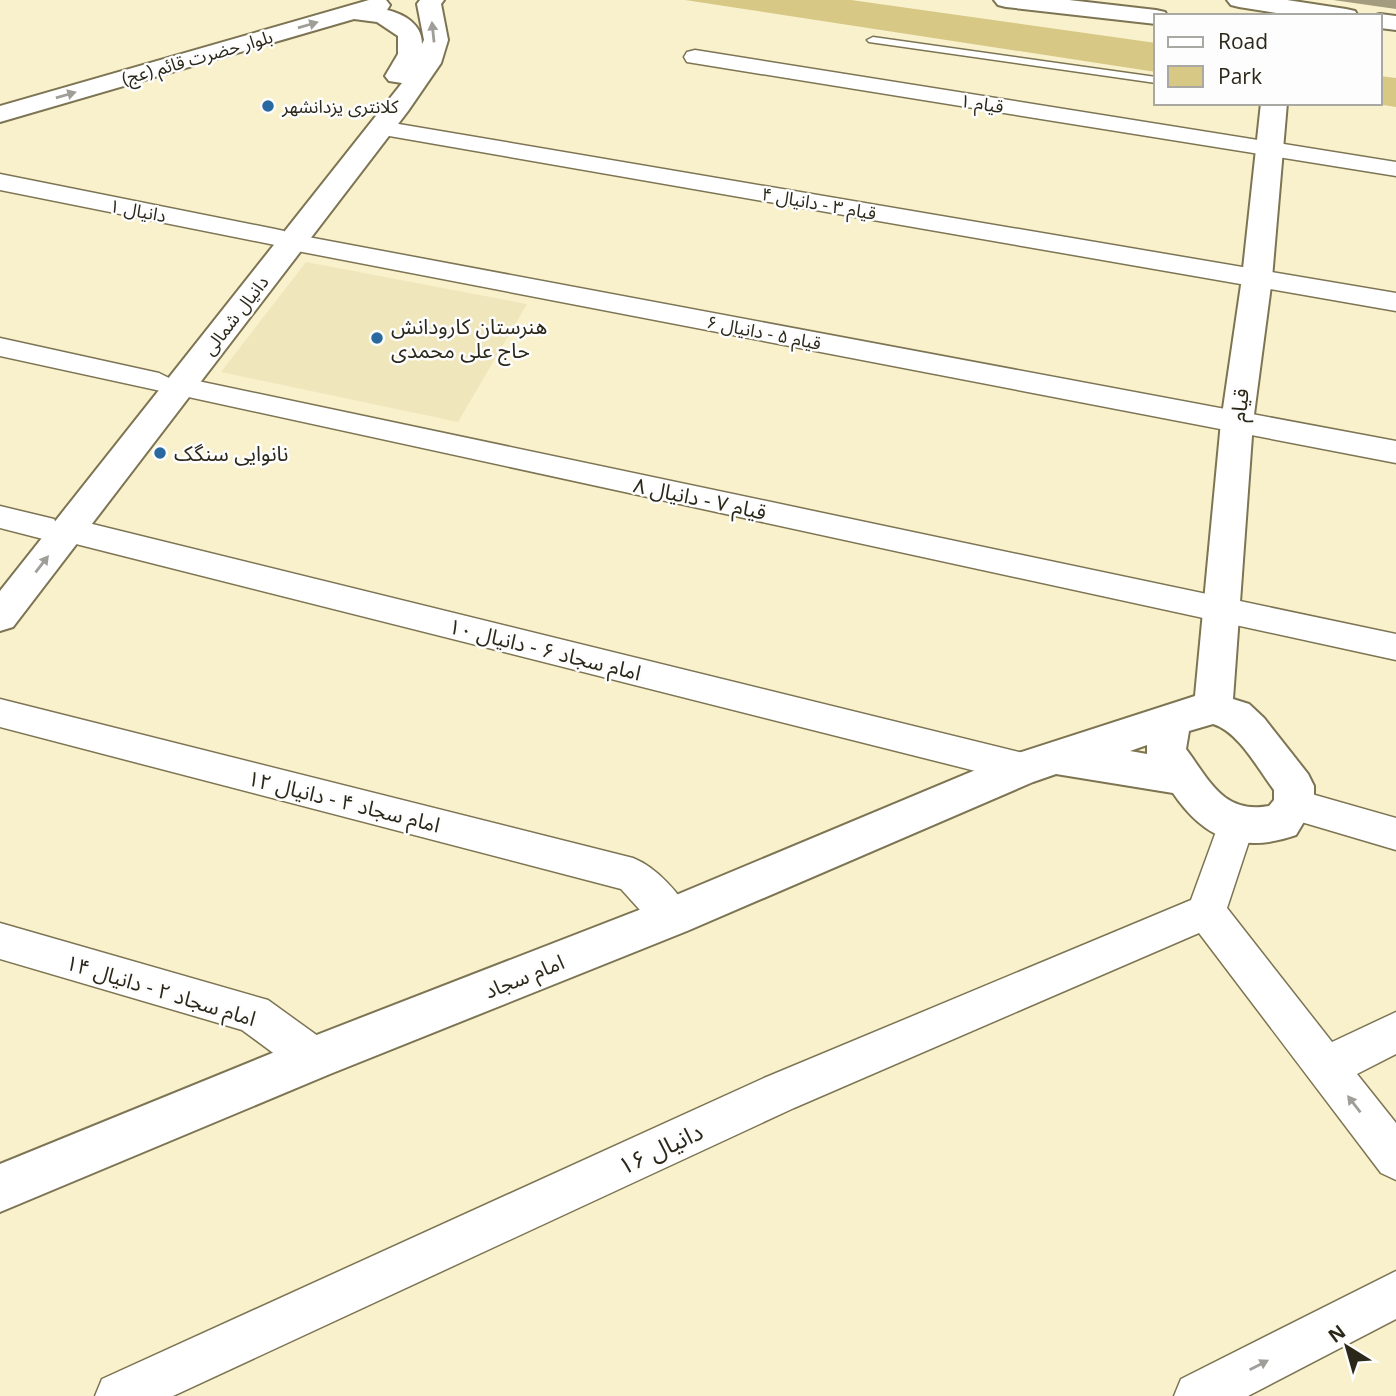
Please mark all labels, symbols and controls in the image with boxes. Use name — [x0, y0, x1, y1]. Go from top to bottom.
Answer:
legend — [1154, 14, 1382, 105]
one-way arrow — [297, 19, 318, 29]
one-way arrow — [427, 21, 438, 43]
street label: بلوار حضرت قائم (عج) — [119, 24, 276, 92]
text: Road — [1218, 27, 1268, 55]
text: Park — [1218, 62, 1262, 90]
street label: قیام ۱ — [958, 88, 1005, 121]
one-way arrow — [55, 89, 76, 99]
place label: کلانتری یزدانشهر — [281, 94, 399, 118]
marker: کلانتری یزدانشهر — [260, 98, 276, 114]
street label: قیام ۳ - دانیال ۴ — [759, 181, 878, 228]
street label: دانیال ۱ — [108, 193, 168, 227]
street label: دانیال شمالی — [196, 270, 274, 360]
street label: قیام ۵ - دانیال ۶ — [704, 309, 823, 358]
place label: هنرستان کارودانش حاج علی محمدی — [391, 312, 547, 366]
marker: هنرستان کارودانش حاج علی محمدی — [369, 330, 385, 346]
street label: قیام — [1223, 387, 1258, 424]
place label: نانوایی سنگک — [174, 439, 288, 467]
marker: نانوایی سنگک — [152, 445, 168, 461]
street label: قیام ۷ - دانیال ۸ — [630, 470, 769, 529]
one-way arrow — [34, 555, 49, 572]
street label: امام سجاد ۶ - دانیال ۱۰ — [445, 612, 644, 689]
street label: امام سجاد ۴ - دانیال ۱۲ — [244, 764, 443, 841]
street label: امام سجاد — [480, 947, 569, 1007]
street label: امام سجاد ۲ - دانیال ۱۴ — [62, 948, 260, 1035]
one-way arrow — [1346, 1096, 1361, 1114]
street label: دانیال ۱۶ — [612, 1114, 708, 1182]
north arrow — [1312, 1312, 1382, 1382]
text: N — [1323, 1318, 1351, 1348]
one-way arrow — [1249, 1359, 1269, 1370]

